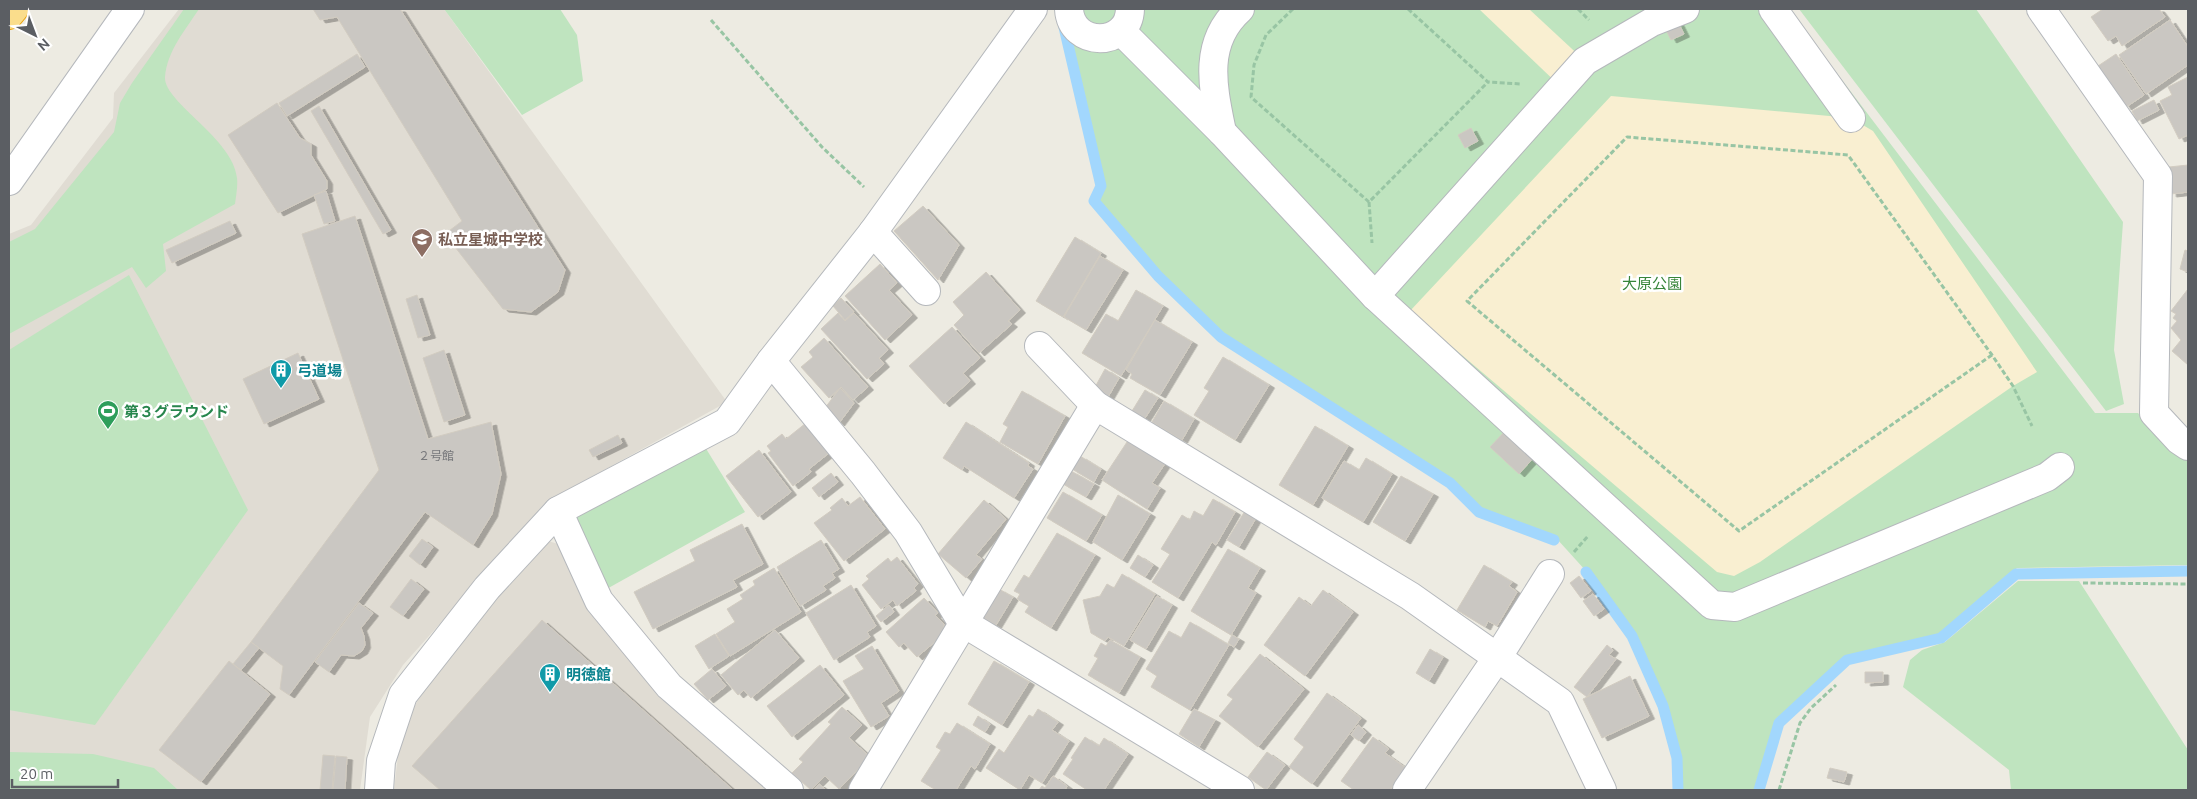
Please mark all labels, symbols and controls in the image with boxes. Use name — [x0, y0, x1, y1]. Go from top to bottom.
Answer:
north arrow — [10, 10, 60, 60]
text: N — [34, 35, 53, 54]
school or university icon: 私立星城中学校 — [410, 227, 434, 258]
place label: 私立星城中学校 — [438, 231, 543, 248]
park label: 大原公園 — [1622, 275, 1682, 292]
building icon: 弓道場 — [269, 358, 293, 389]
place label: 弓道場 — [297, 362, 342, 379]
sports icon: 第３グラウンド — [96, 399, 120, 430]
place label: 第３グラウンド — [124, 403, 229, 420]
house number: ２号館 — [418, 449, 454, 462]
building icon: 明徳館 — [538, 662, 562, 693]
place label: 明徳館 — [566, 666, 611, 683]
scale bar — [12, 756, 119, 788]
text: 20 m — [20, 765, 53, 782]

